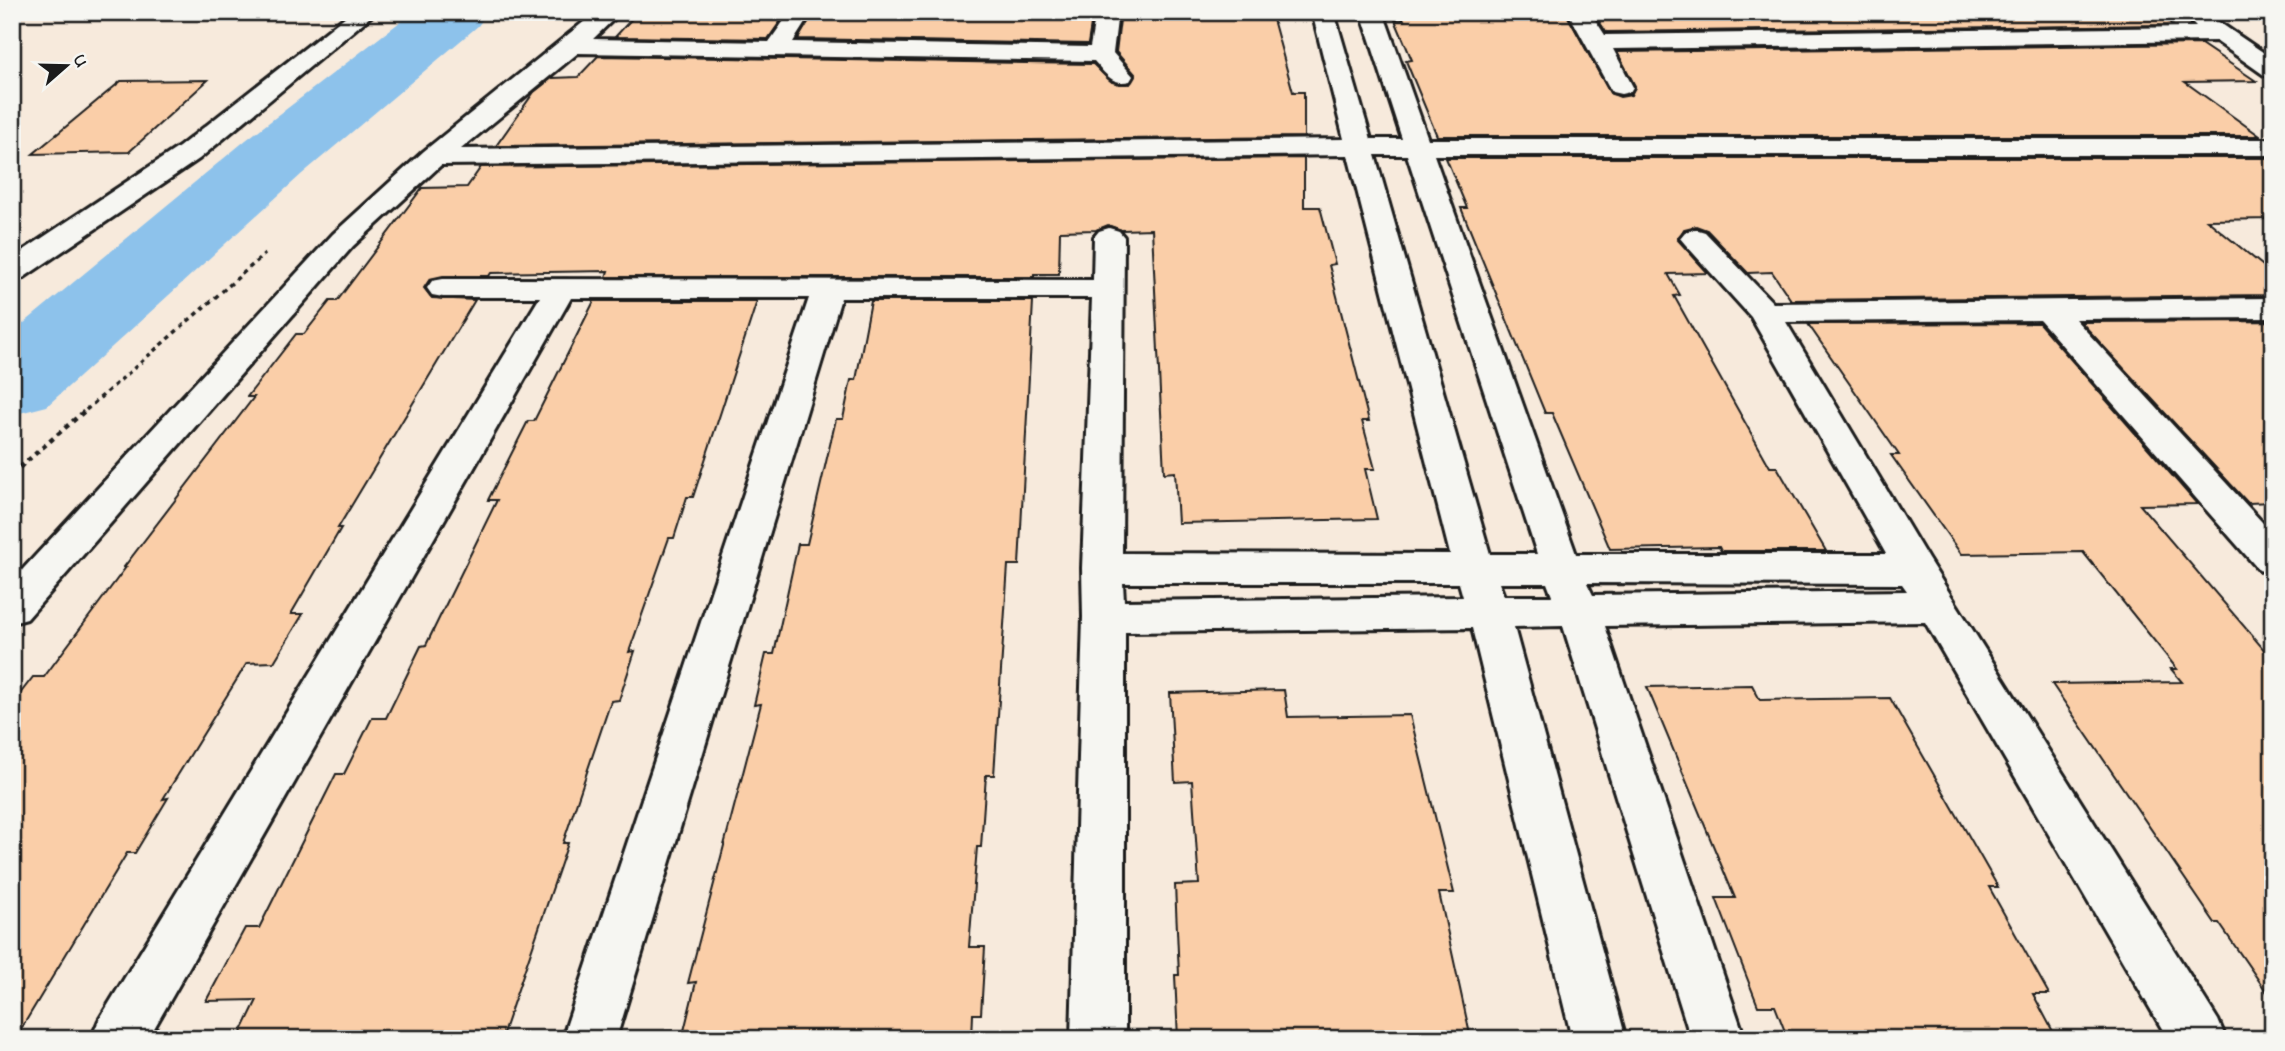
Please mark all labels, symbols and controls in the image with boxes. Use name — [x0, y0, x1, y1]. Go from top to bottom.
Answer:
north arrow — [32, 32, 102, 102]
text: U — [65, 51, 94, 71]

